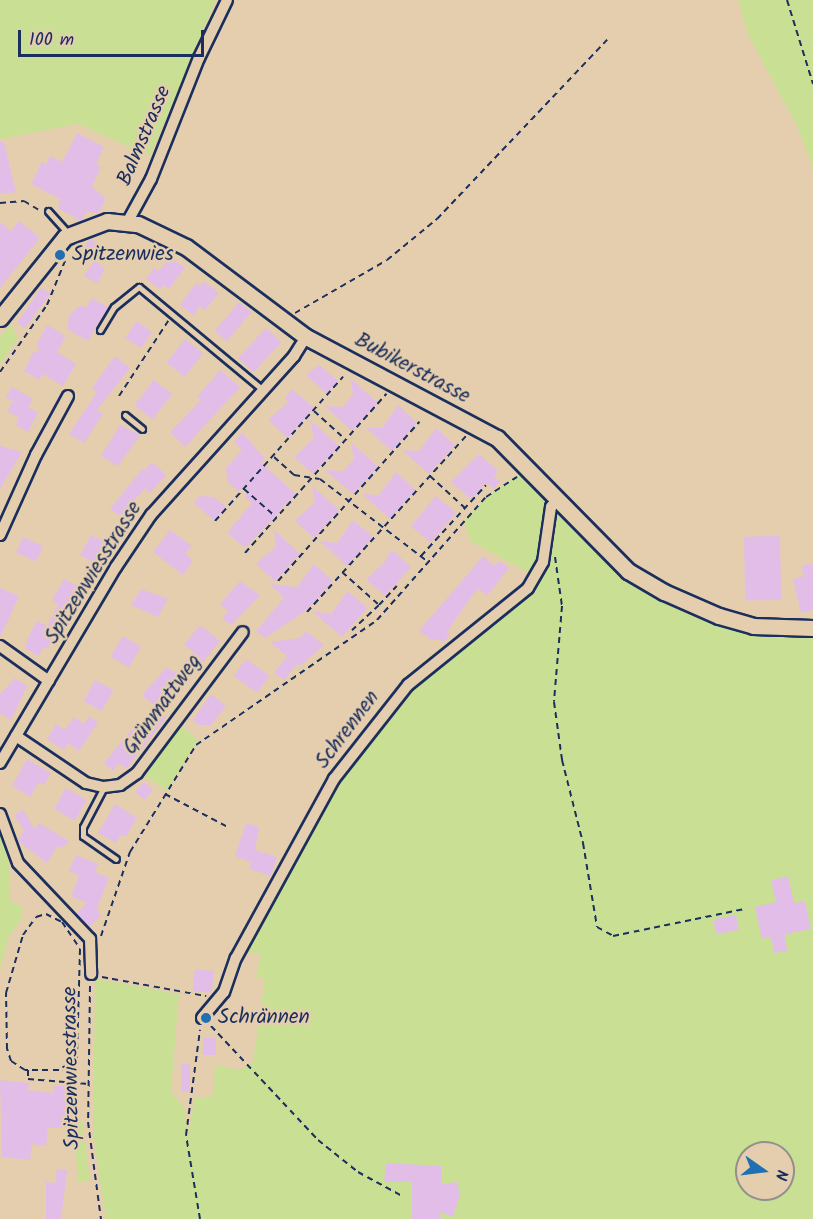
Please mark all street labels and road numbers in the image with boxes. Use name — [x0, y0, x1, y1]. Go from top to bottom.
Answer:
street label: Balmstrasse — [113, 82, 177, 190]
street label: Bubikerstrasse — [350, 328, 474, 410]
street label: Spitzenwiesstrasse — [40, 497, 148, 649]
street label: Grünmattweg — [118, 650, 208, 760]
street label: Schrennen — [310, 686, 386, 774]
street label: Spitzenwiesstrasse — [58, 986, 86, 1150]

